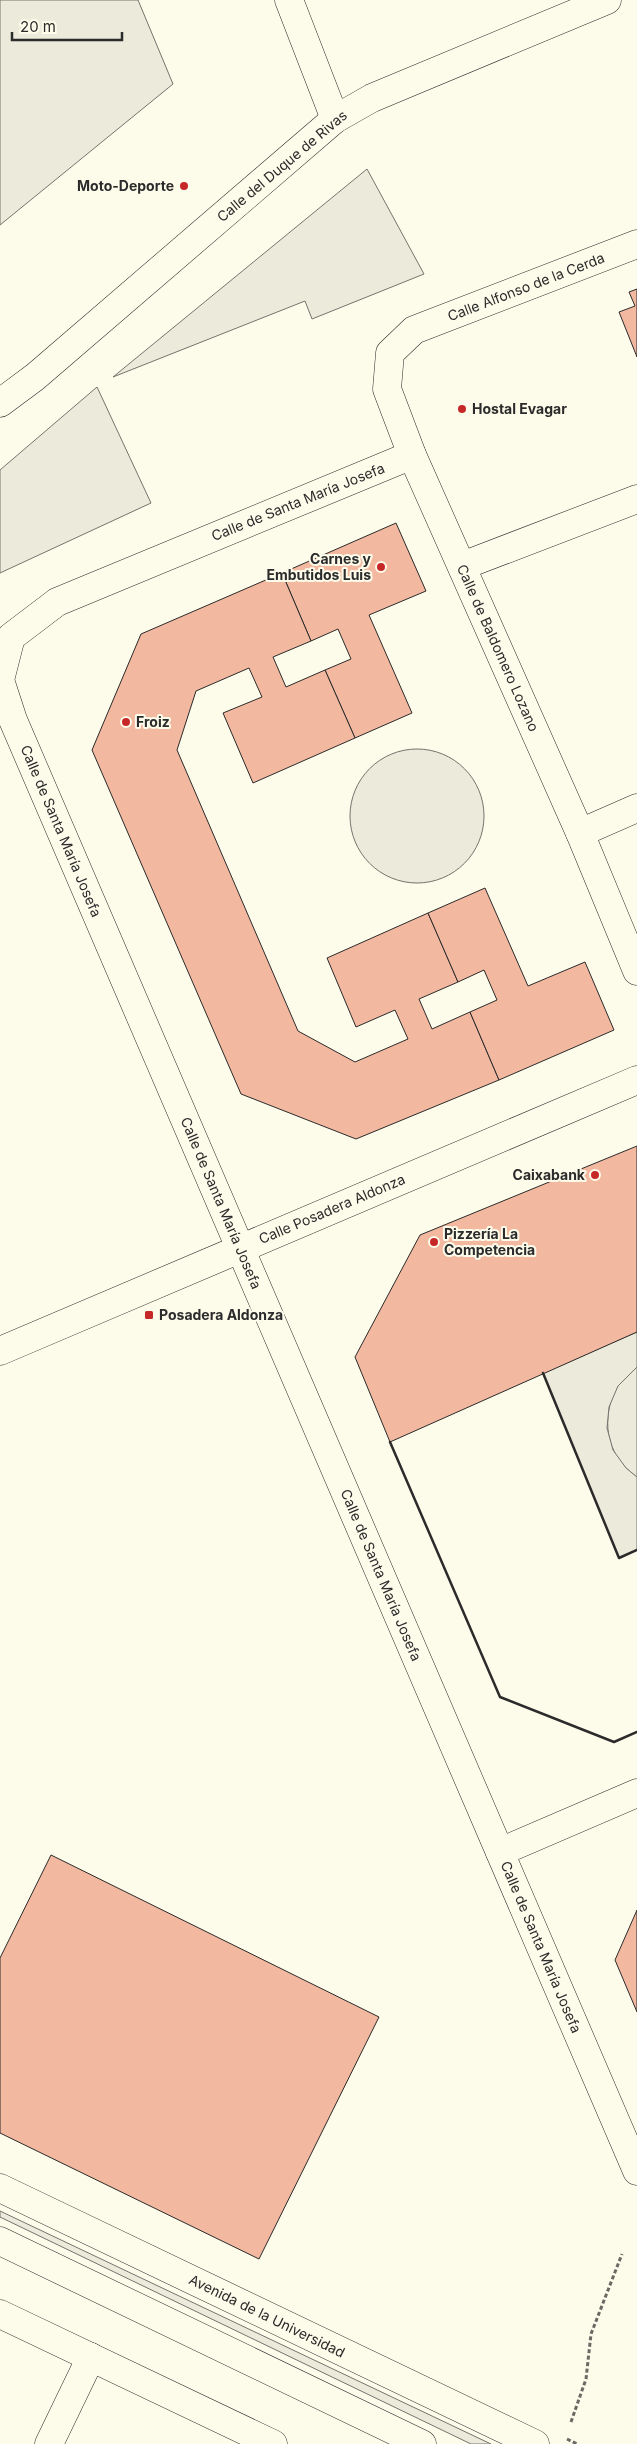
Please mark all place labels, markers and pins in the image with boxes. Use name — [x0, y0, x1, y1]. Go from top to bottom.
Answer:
place label: Moto-Deporte — [77, 177, 174, 194]
marker: Moto-Deporte — [178, 180, 190, 192]
place label: Hostal Evagar — [472, 400, 567, 417]
marker: Hostal Evagar — [456, 403, 468, 415]
place label: Carnes y Embutidos Luis — [266, 550, 372, 583]
marker: Carnes y Embutidos Luis — [375, 561, 387, 573]
place label: Froiz — [136, 713, 170, 730]
marker: Froiz — [120, 716, 132, 728]
place label: Caixabank — [513, 1166, 586, 1183]
marker: Caixabank — [589, 1169, 601, 1181]
place label: Pizzería La Competencia — [444, 1225, 535, 1258]
marker: Pizzería La Competencia — [428, 1236, 440, 1248]
place label: Posadera Aldonza — [159, 1306, 283, 1323]
marker: Posadera Aldonza — [143, 1309, 155, 1321]

